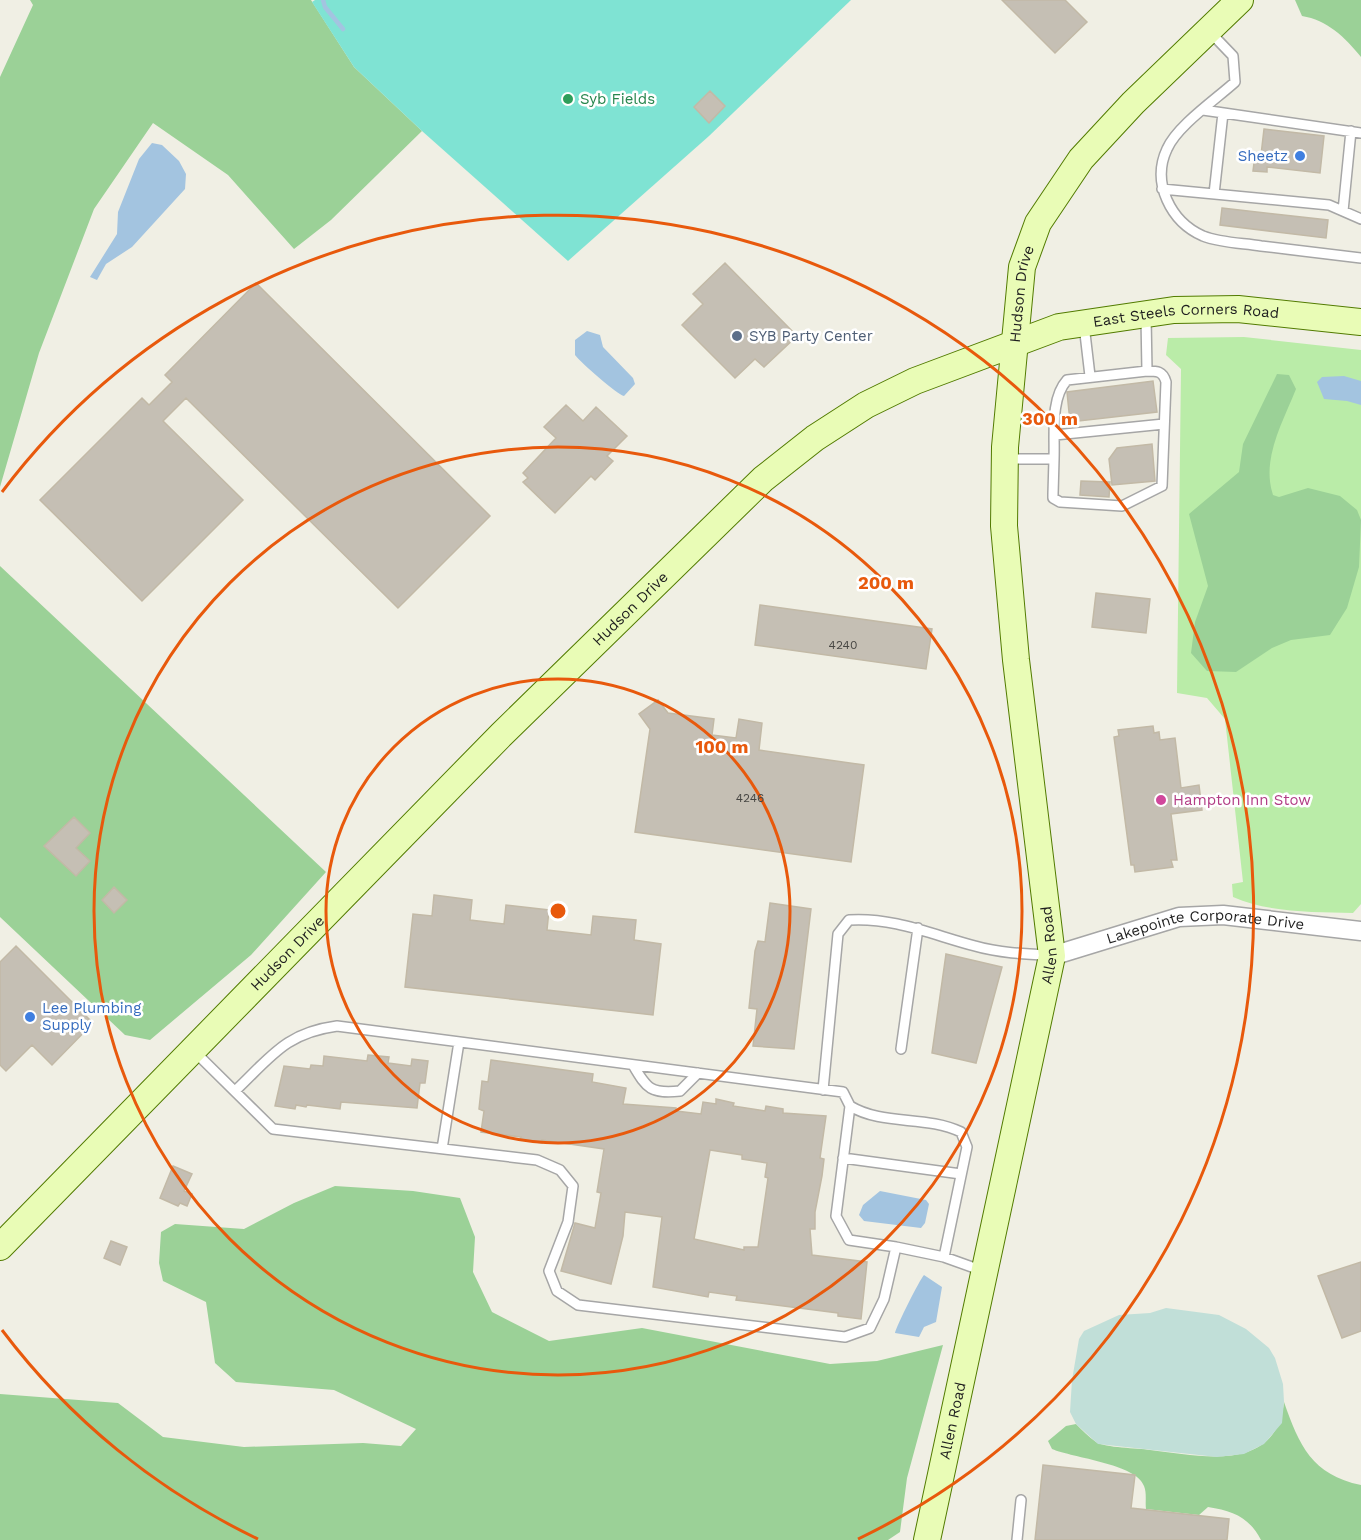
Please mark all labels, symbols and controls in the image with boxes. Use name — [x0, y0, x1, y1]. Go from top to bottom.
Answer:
place label: Syb Fields — [580, 90, 655, 108]
marker: Syb Fields — [561, 92, 575, 106]
place label: Sheetz — [1238, 147, 1288, 165]
marker: Sheetz — [1293, 149, 1307, 163]
street label: Hudson Drive — [1006, 243, 1038, 343]
street label: East Steels Corners Road — [1092, 300, 1280, 331]
place label: SYB Party Center — [749, 327, 873, 345]
marker: SYB Party Center — [730, 329, 744, 343]
text: 300 m — [1022, 408, 1078, 429]
street label: Hudson Drive — [589, 568, 672, 650]
text: 200 m — [858, 572, 914, 593]
house number: 4240 — [829, 638, 857, 652]
text: 100 m — [695, 736, 749, 757]
house number: 4246 — [736, 791, 764, 805]
place label: Hampton Inn Stow — [1173, 791, 1311, 809]
marker: Hampton Inn Stow — [1154, 793, 1168, 807]
centre of rings — [548, 901, 568, 921]
street label: Allen Road — [1037, 905, 1061, 986]
street label: Lakepointe Corporate Drive — [1104, 906, 1305, 948]
street label: Hudson Drive — [247, 912, 328, 995]
place label: Lee Plumbing Supply — [42, 999, 141, 1034]
marker: Lee Plumbing Supply — [23, 1010, 37, 1024]
street label: Allen Road — [935, 1380, 970, 1461]

